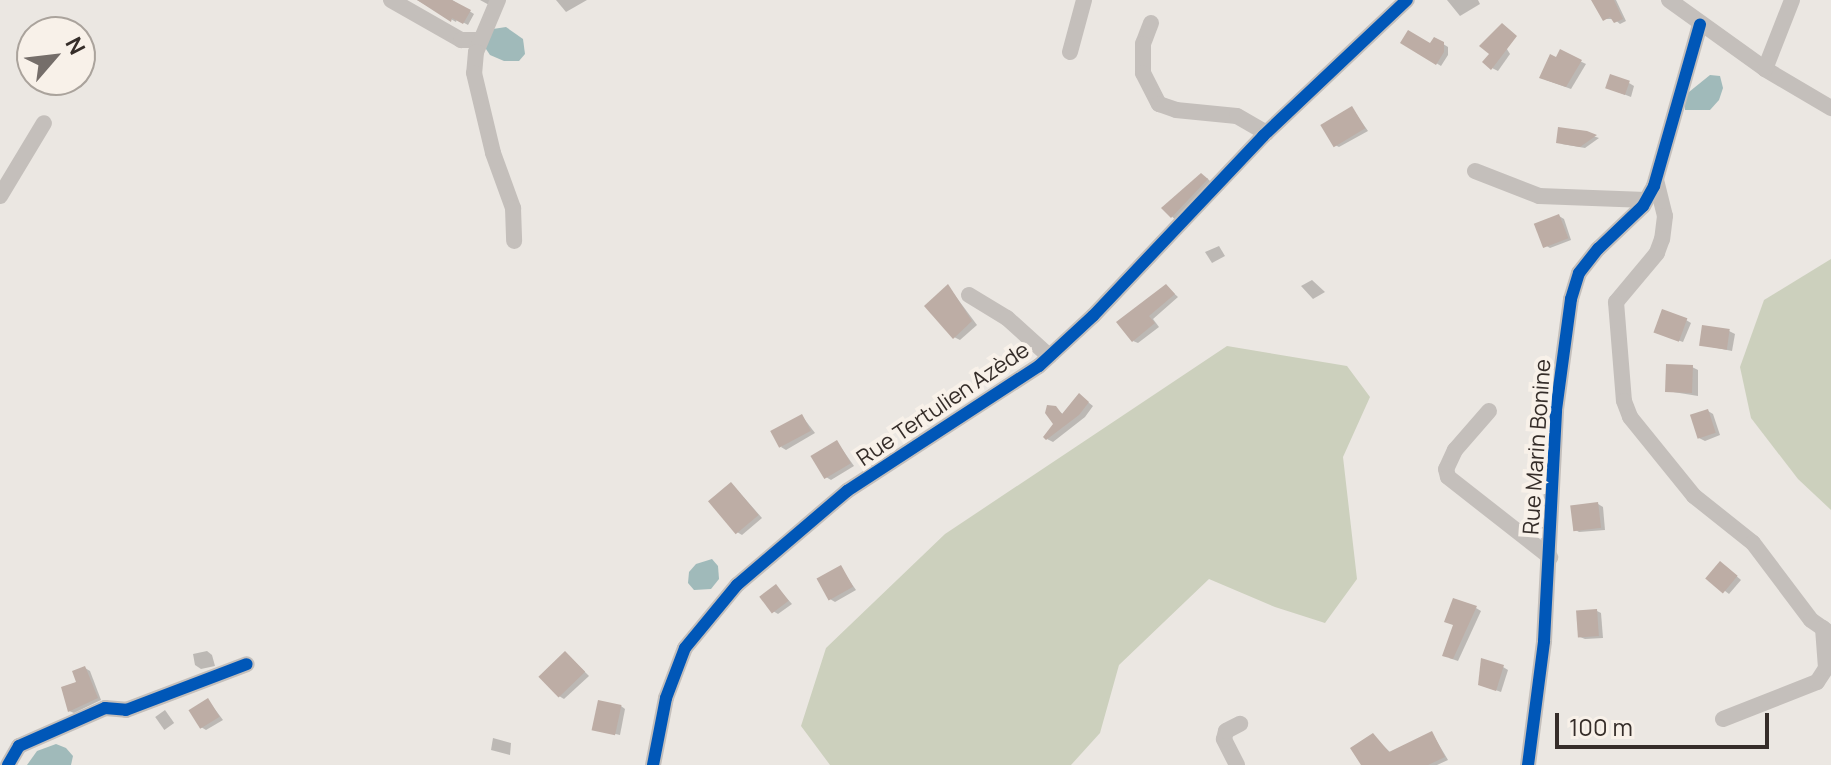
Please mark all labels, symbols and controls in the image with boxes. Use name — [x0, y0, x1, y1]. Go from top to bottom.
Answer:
north arrow — [16, 16, 96, 96]
text: N — [58, 32, 92, 60]
street label: Rue Tertulien Azède — [852, 337, 1034, 471]
street label: Rue Marin Bonine — [1518, 358, 1556, 536]
scale bar — [1559, 697, 1773, 747]
text: 100 m — [1569, 710, 1633, 743]

